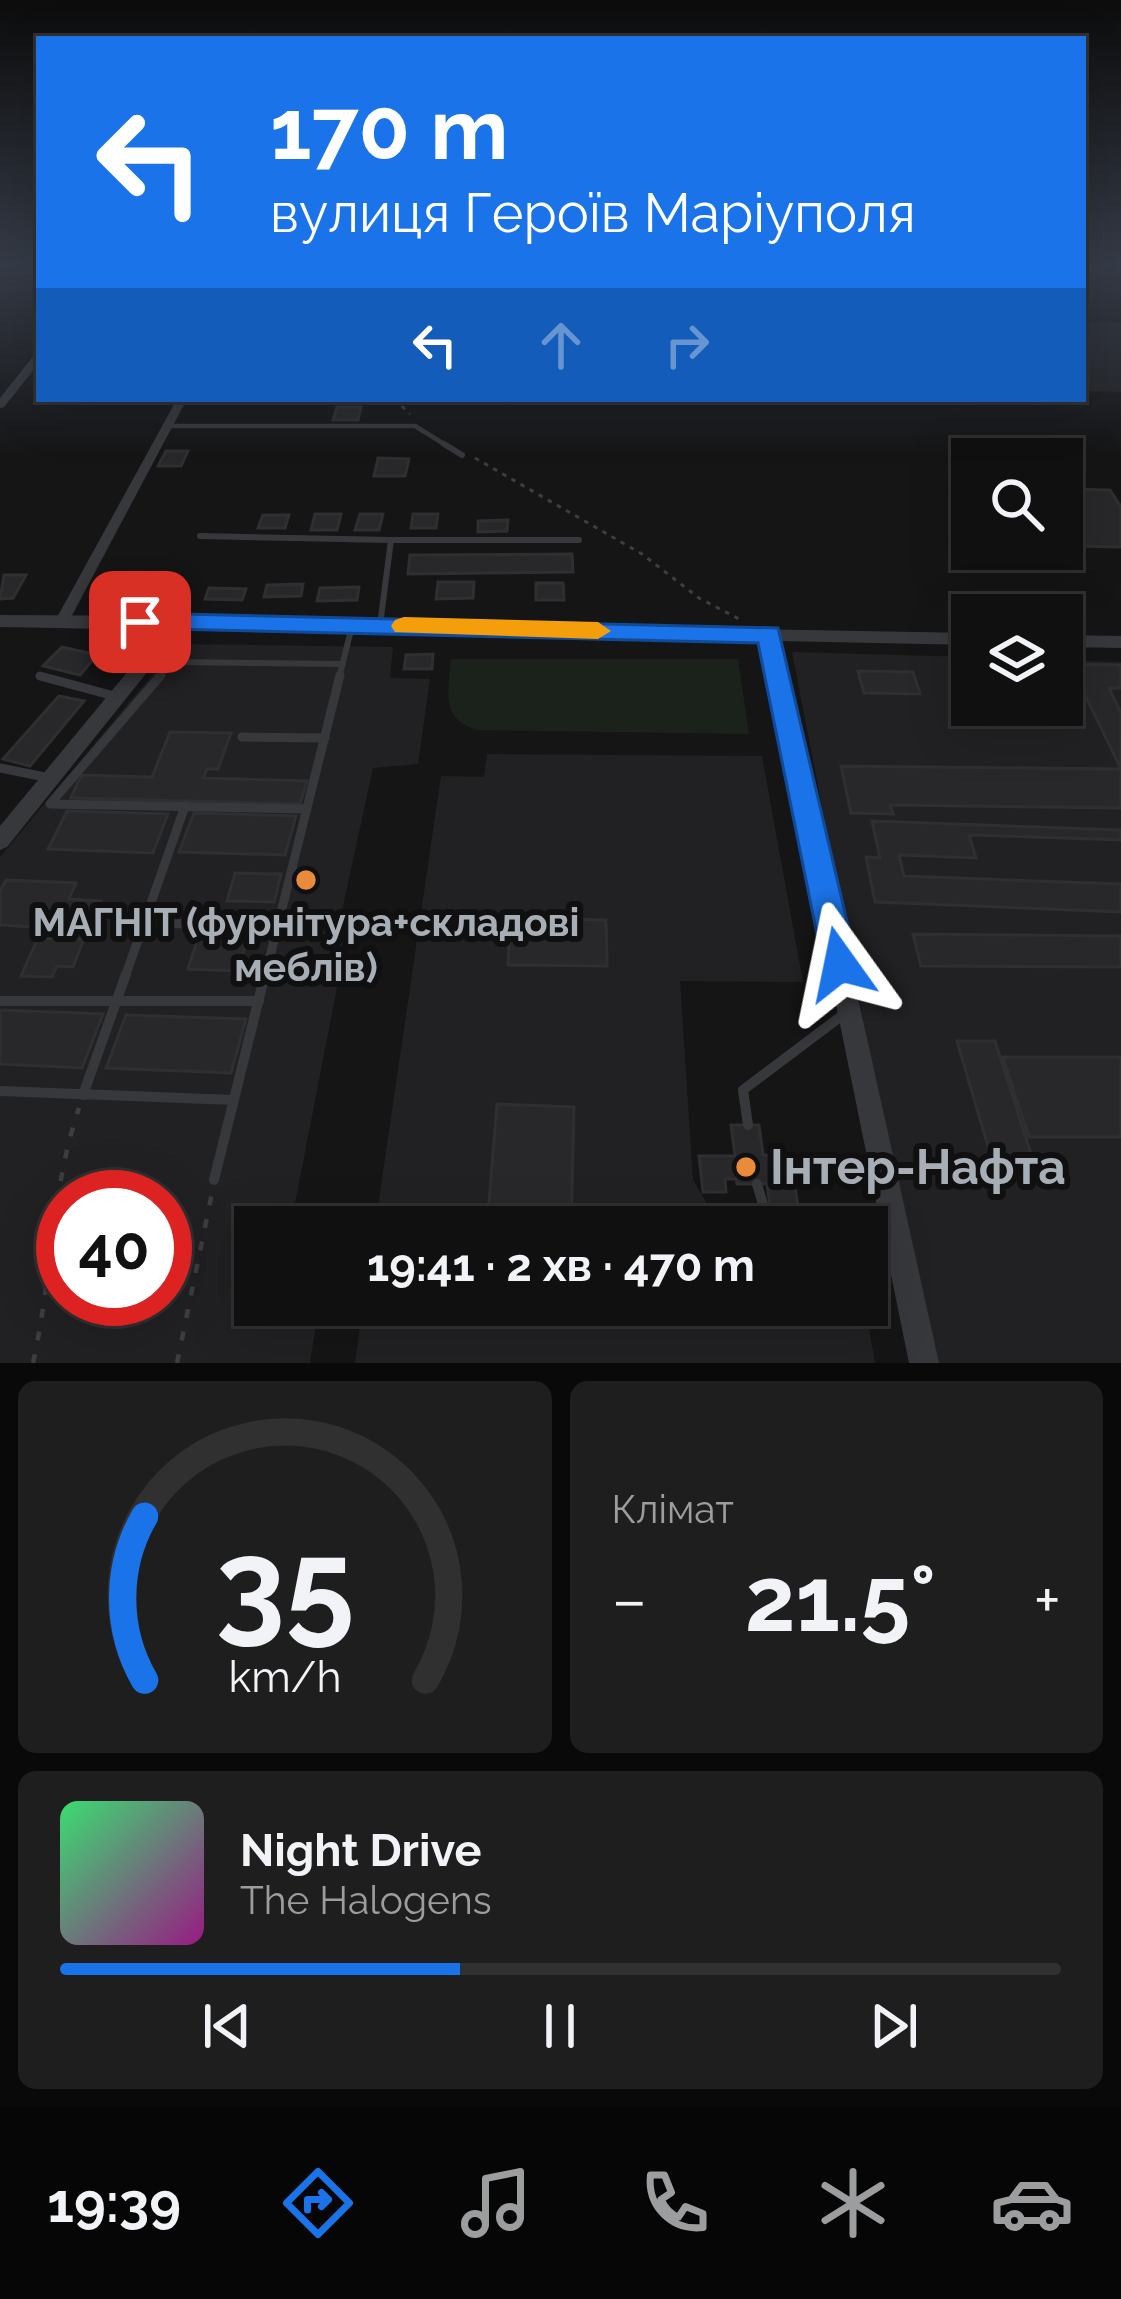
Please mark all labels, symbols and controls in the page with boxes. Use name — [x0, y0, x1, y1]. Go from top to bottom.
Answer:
text: 170 m — [270, 80, 509, 179]
icon: left — [72, 84, 228, 240]
text: вулиця Героїв Маріуполя — [270, 181, 916, 245]
icon: left — [402, 312, 468, 378]
icon: ahead — [528, 312, 594, 378]
icon: right — [654, 312, 720, 378]
map controls — [951, 438, 1083, 726]
button: search — [951, 438, 1083, 570]
pin — [89, 571, 191, 673]
icon: arrive — [107, 589, 173, 655]
button: layers — [951, 594, 1083, 726]
marker: МАГНІТ (фурнітура+складові меблів) — [293, 867, 319, 893]
place label: МАГНІТ (фурнітура+складові меблів) — [32, 899, 580, 990]
position arrow — [777, 901, 903, 1027]
place label: Інтер-Нафта — [770, 1139, 1066, 1195]
marker: Інтер-Нафта — [733, 1154, 759, 1180]
speed limit sign: 40 — [36, 1170, 192, 1326]
text: 19:41 · 2 хв · 470 m — [367, 1239, 755, 1292]
text: Клімат — [612, 1486, 734, 1532]
text: 35 — [215, 1512, 354, 1658]
text: 21.5° — [745, 1546, 936, 1652]
text: − — [612, 1561, 647, 1638]
text: + — [1034, 1561, 1061, 1638]
text: km/h — [228, 1652, 341, 1702]
text: Night Drive — [240, 1824, 481, 1877]
text: The Halogens — [240, 1877, 492, 1923]
icon: previous — [194, 1993, 260, 2059]
icon: pause — [527, 1993, 593, 2059]
icon: next — [861, 1993, 927, 2059]
icon: directions — [276, 2161, 360, 2245]
icon: music — [454, 2161, 538, 2245]
icon: phone — [633, 2161, 717, 2245]
icon: climate — [811, 2161, 895, 2245]
icon: car — [990, 2161, 1074, 2245]
text: 19:39 — [47, 2171, 181, 2235]

